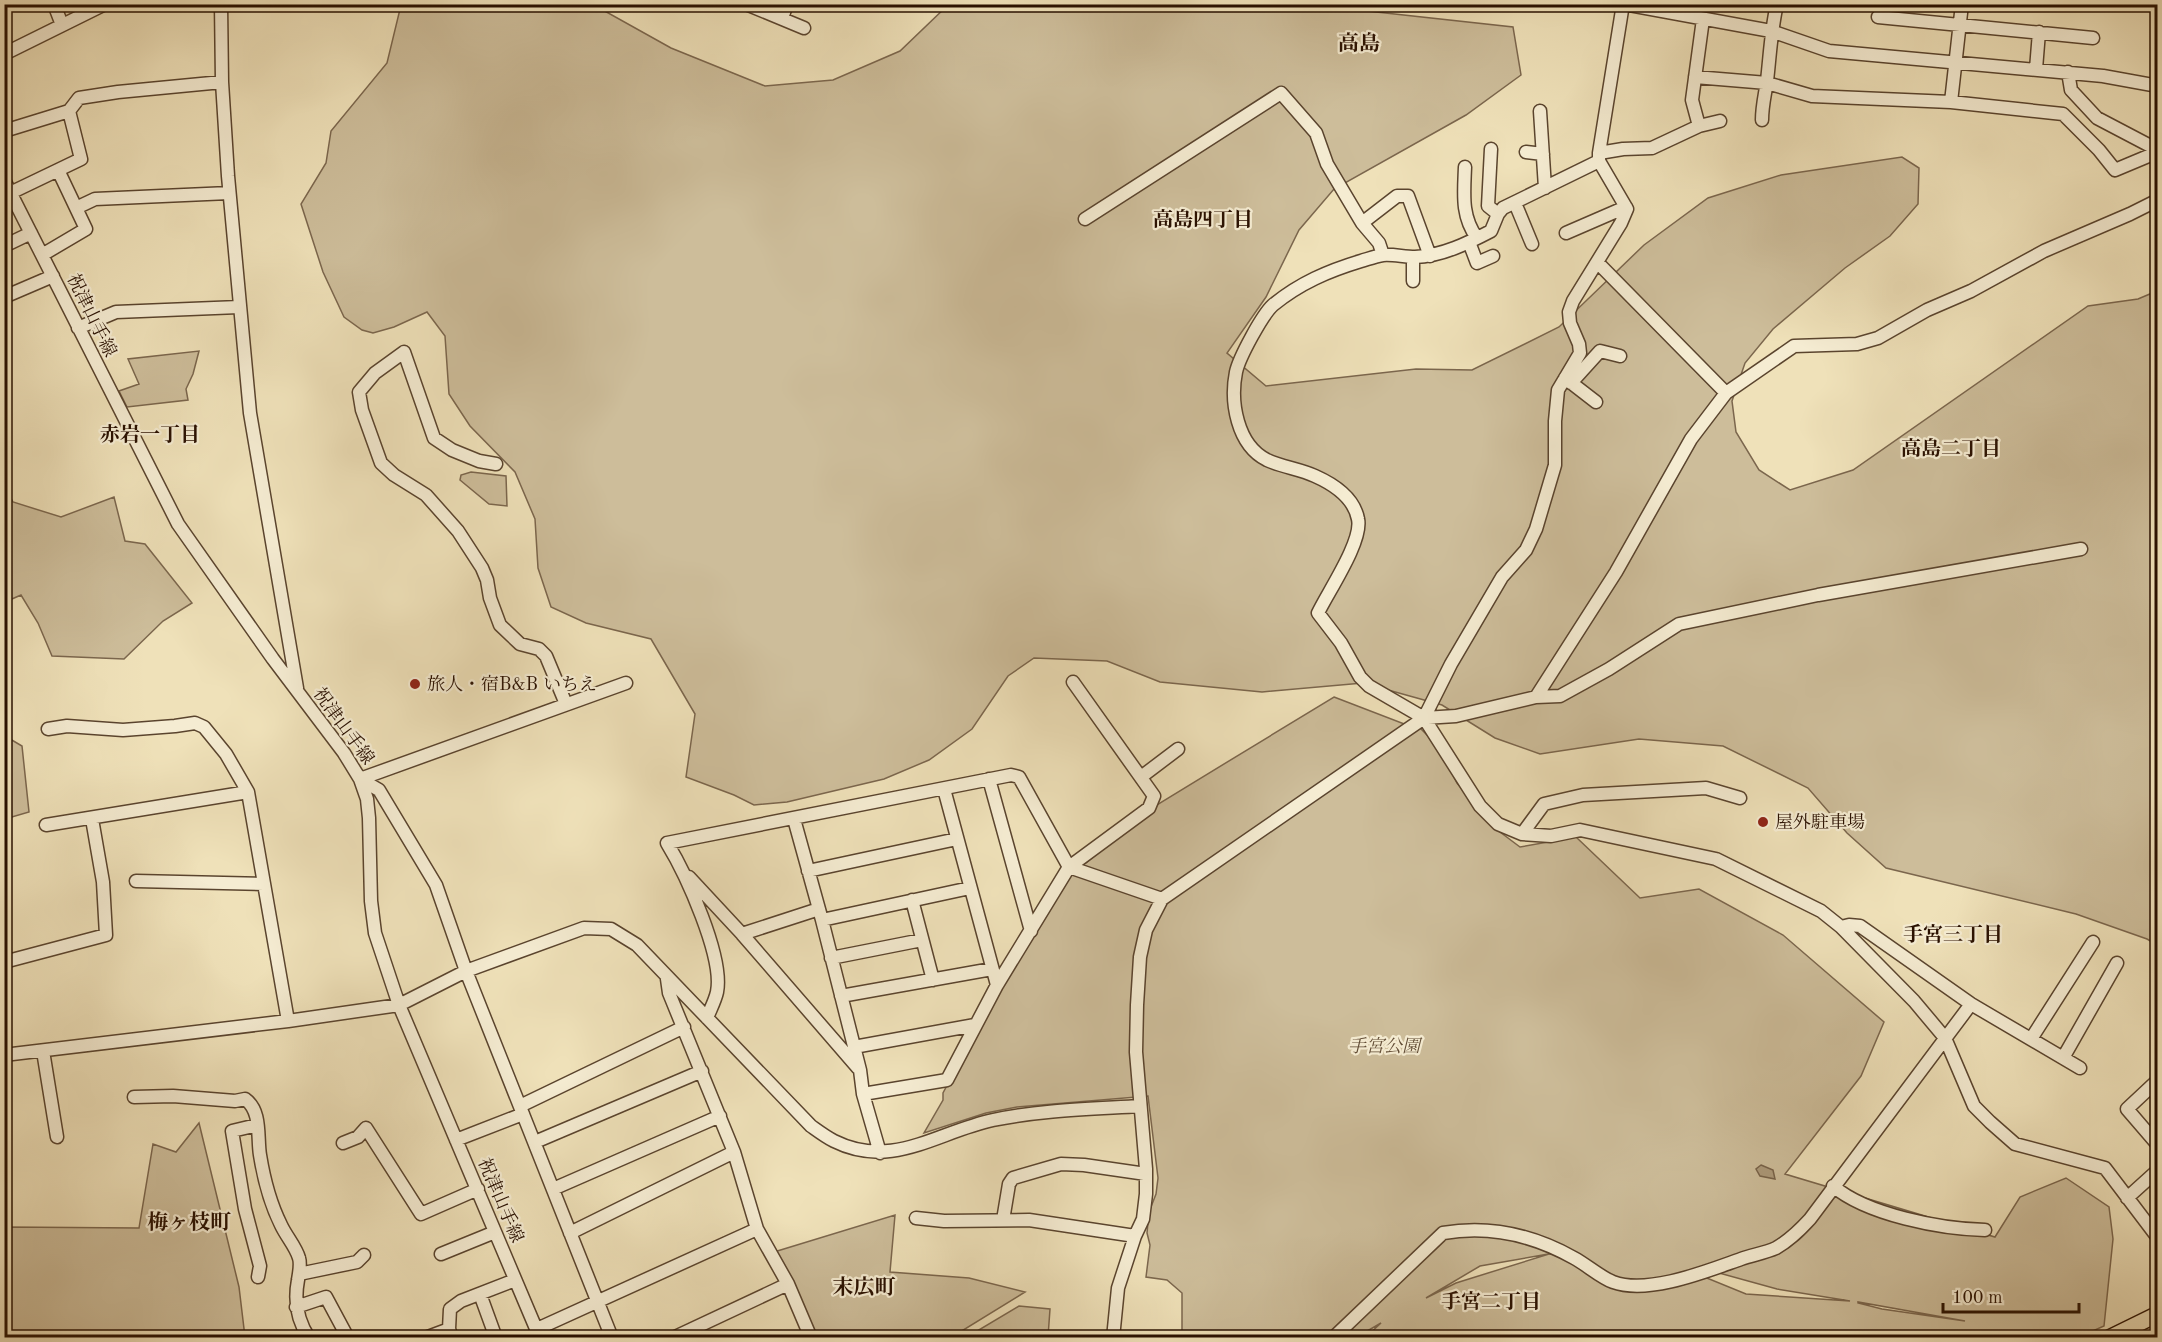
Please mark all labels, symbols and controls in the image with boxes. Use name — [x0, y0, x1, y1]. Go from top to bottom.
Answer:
district label: 高島 — [1338, 32, 1380, 55]
district label: 高島四丁目 — [1153, 208, 1253, 231]
street label: 祝津山手線 — [63, 270, 121, 360]
district label: 赤岩一丁目 — [100, 424, 200, 446]
district label: 高島二丁目 — [1901, 437, 2001, 460]
place label: 旅人・宿B&B いちえ — [427, 674, 597, 694]
marker: 旅人・宿B&B いちえ — [408, 677, 422, 691]
street label: 祝津山手線 — [309, 684, 379, 768]
place label: 屋外駐車場 — [1775, 812, 1865, 832]
marker: 屋外駐車場 — [1756, 815, 1770, 829]
district label: 手宮三丁目 — [1903, 923, 2003, 946]
park label: 手宮公園 — [1348, 1036, 1423, 1056]
street label: 祝津山手線 — [474, 1155, 528, 1245]
district label: 梅ヶ枝町 — [147, 1211, 231, 1234]
district label: 末広町 — [833, 1276, 896, 1299]
scale bar — [1943, 1276, 2080, 1314]
text: 100 m — [1952, 1289, 2003, 1307]
district label: 手宮二丁目 — [1441, 1290, 1541, 1313]

